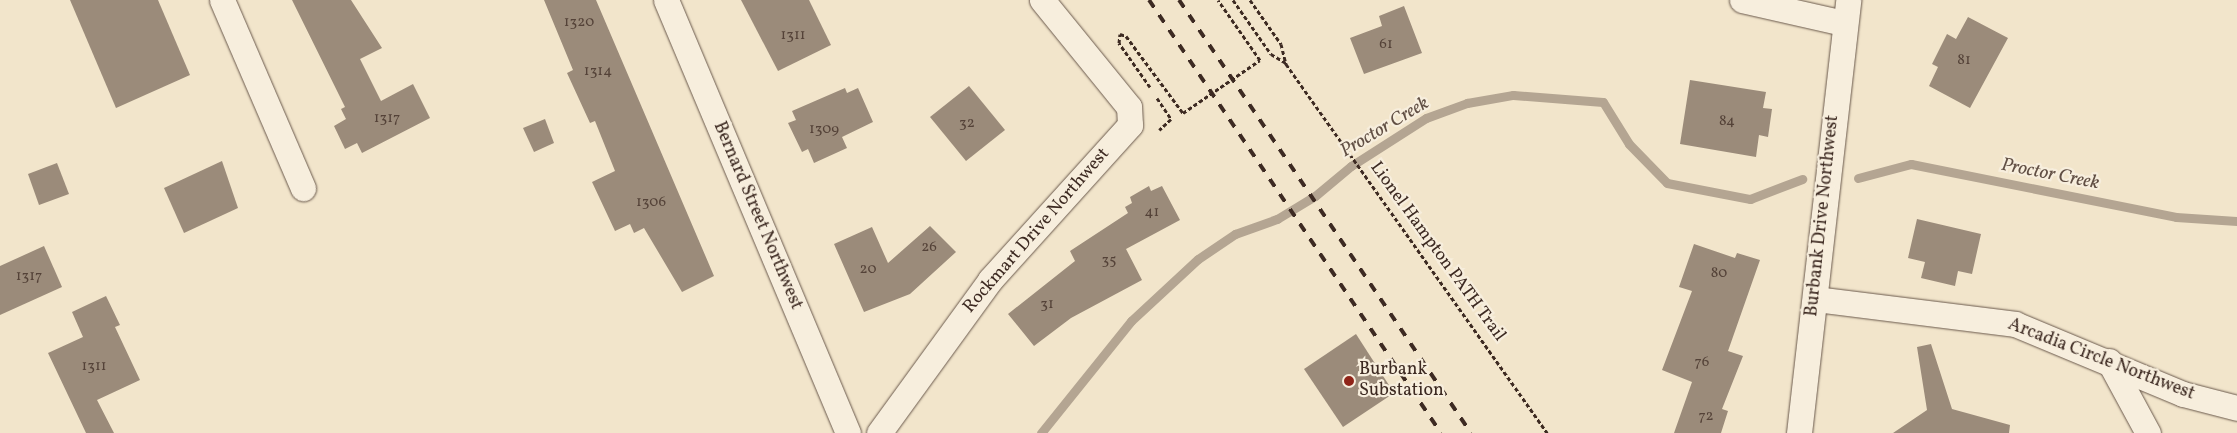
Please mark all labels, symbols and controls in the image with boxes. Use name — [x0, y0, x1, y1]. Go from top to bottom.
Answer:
house number: 1320 — [564, 14, 594, 32]
house number: 1311 — [780, 27, 806, 45]
house number: 61 — [1379, 36, 1393, 54]
house number: 81 — [1957, 52, 1971, 70]
house number: 1314 — [584, 63, 612, 81]
water label: Proctor Creek — [1336, 93, 1434, 163]
house number: 1317 — [374, 110, 400, 128]
house number: 84 — [1719, 113, 1735, 131]
street label: Burbank Drive Northwest — [1802, 114, 1844, 318]
house number: 32 — [959, 115, 975, 133]
street label: Bernard Street Northwest — [708, 119, 806, 313]
house number: 1309 — [809, 121, 839, 139]
street label: Rockmart Drive Northwest — [959, 144, 1115, 318]
water label: Proctor Creek — [1999, 154, 2101, 196]
street label: Lionel Hampton PATH Trail — [1364, 158, 1510, 346]
house number: 1306 — [636, 194, 666, 212]
house number: 41 — [1145, 204, 1159, 222]
house number: 26 — [921, 239, 937, 257]
house number: 35 — [1102, 252, 1116, 270]
house number: 20 — [860, 261, 876, 279]
house number: 80 — [1711, 265, 1727, 283]
house number: 1317 — [16, 268, 42, 286]
house number: 31 — [1040, 296, 1054, 314]
street label: Arcadia Circle Northwest — [2005, 314, 2197, 406]
house number: 76 — [1695, 354, 1709, 372]
house number: 1311 — [81, 358, 107, 376]
place label: Burbank Substation — [1359, 360, 1444, 402]
marker: Burbank Substation — [1343, 375, 1355, 387]
house number: 72 — [1698, 408, 1714, 426]

